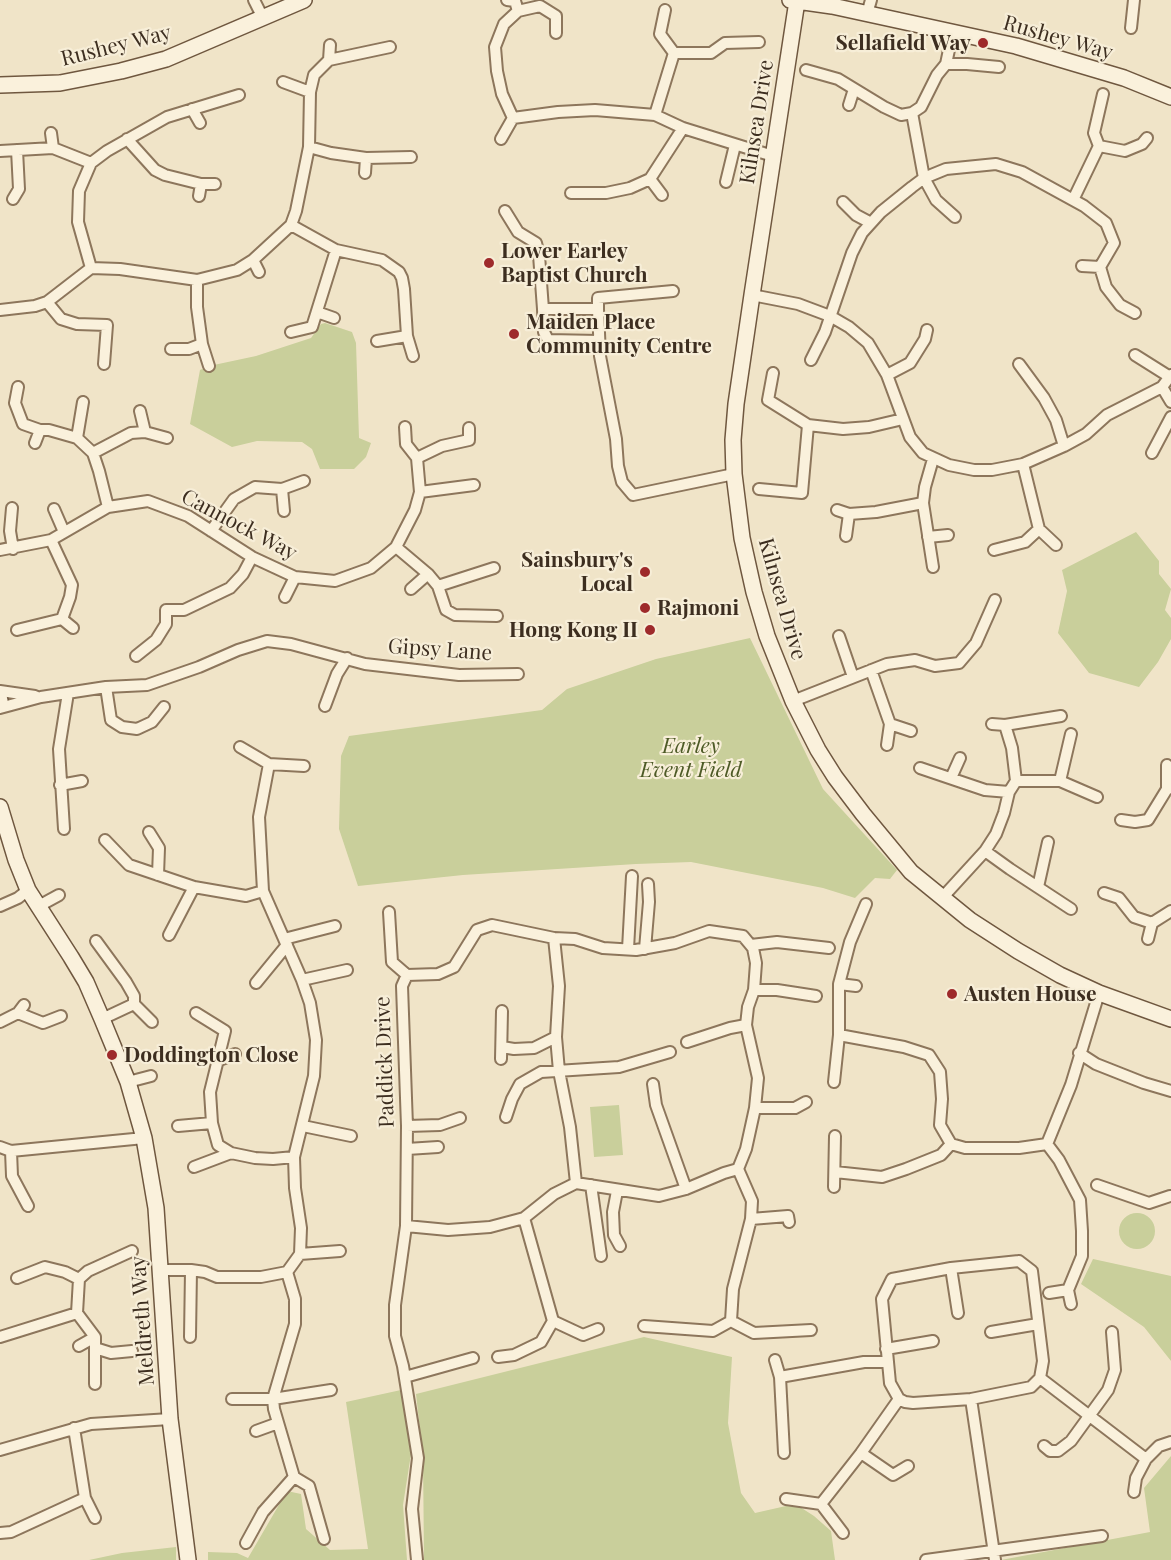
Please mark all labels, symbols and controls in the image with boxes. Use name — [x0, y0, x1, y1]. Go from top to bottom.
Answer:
street label: Rushey Way — [1000, 10, 1116, 66]
street label: Rushey Way — [58, 20, 174, 72]
place label: Sellafield Way — [835, 30, 971, 56]
marker: Sellafield Way — [976, 36, 990, 50]
street label: Kilnsea Drive — [735, 58, 779, 186]
place label: Lower Earley Baptist Church — [501, 238, 648, 288]
marker: Lower Earley Baptist Church — [482, 256, 496, 270]
place label: Maiden Place Community Centre — [526, 309, 712, 359]
marker: Maiden Place Community Centre — [507, 327, 521, 341]
street label: Cannock Way — [177, 484, 301, 566]
street label: Kilnsea Drive — [753, 535, 811, 663]
place label: Sainsbury's Local — [521, 547, 633, 597]
marker: Sainsbury's Local — [638, 565, 652, 579]
place label: Rajmoni — [657, 595, 739, 621]
marker: Rajmoni — [638, 601, 652, 615]
place label: Hong Kong II — [509, 617, 638, 643]
marker: Hong Kong II — [643, 623, 657, 637]
street label: Gipsy Lane — [387, 634, 493, 666]
park label: Earley Event Field — [640, 733, 742, 783]
place label: Austen House — [964, 981, 1097, 1007]
marker: Austen House — [945, 987, 959, 1001]
street label: Paddick Drive — [370, 996, 400, 1128]
place label: Doddington Close — [124, 1042, 298, 1068]
marker: Doddington Close — [105, 1048, 119, 1062]
street label: Meldreth Way — [126, 1255, 160, 1387]

